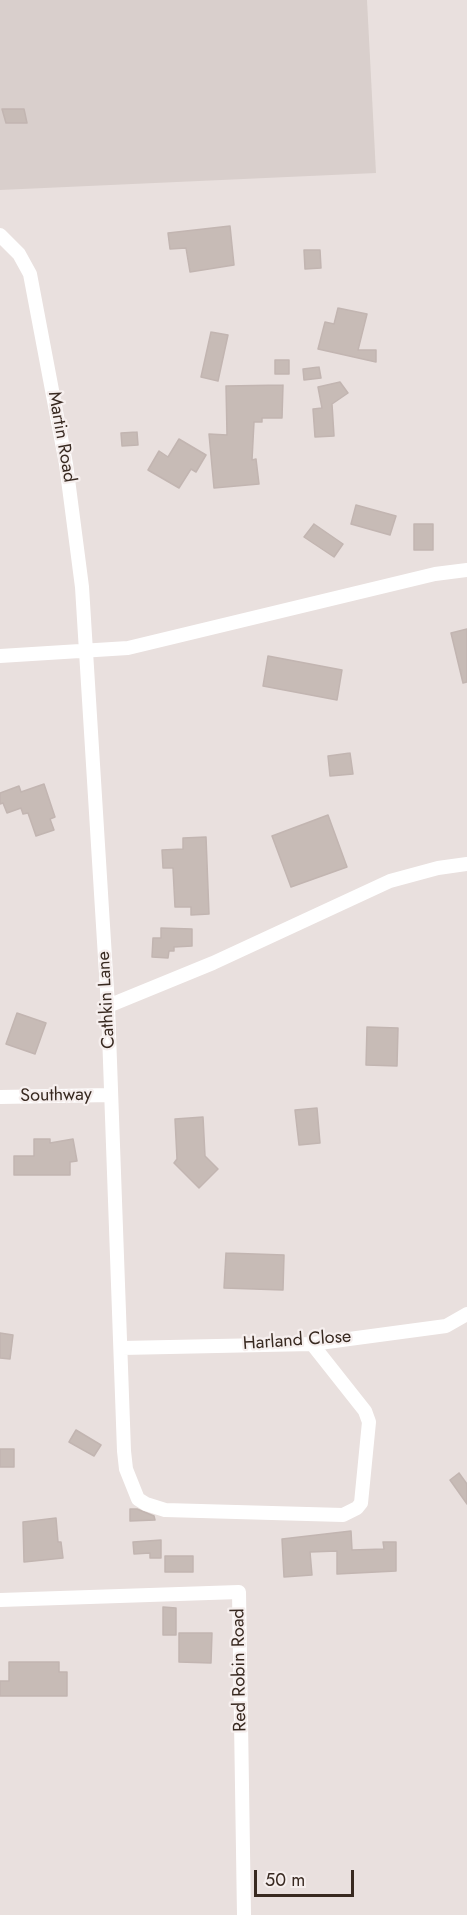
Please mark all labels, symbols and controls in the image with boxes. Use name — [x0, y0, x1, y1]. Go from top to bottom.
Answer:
street label: Martin Road — [42, 390, 80, 484]
street label: Cathkin Lane — [94, 951, 120, 1049]
street label: Southway — [20, 1085, 92, 1107]
street label: Harland Close — [242, 1326, 352, 1356]
street label: Red Robin Road — [228, 1608, 252, 1732]
scale bar — [257, 1858, 358, 1896]
text: 50 m — [265, 1867, 305, 1893]

